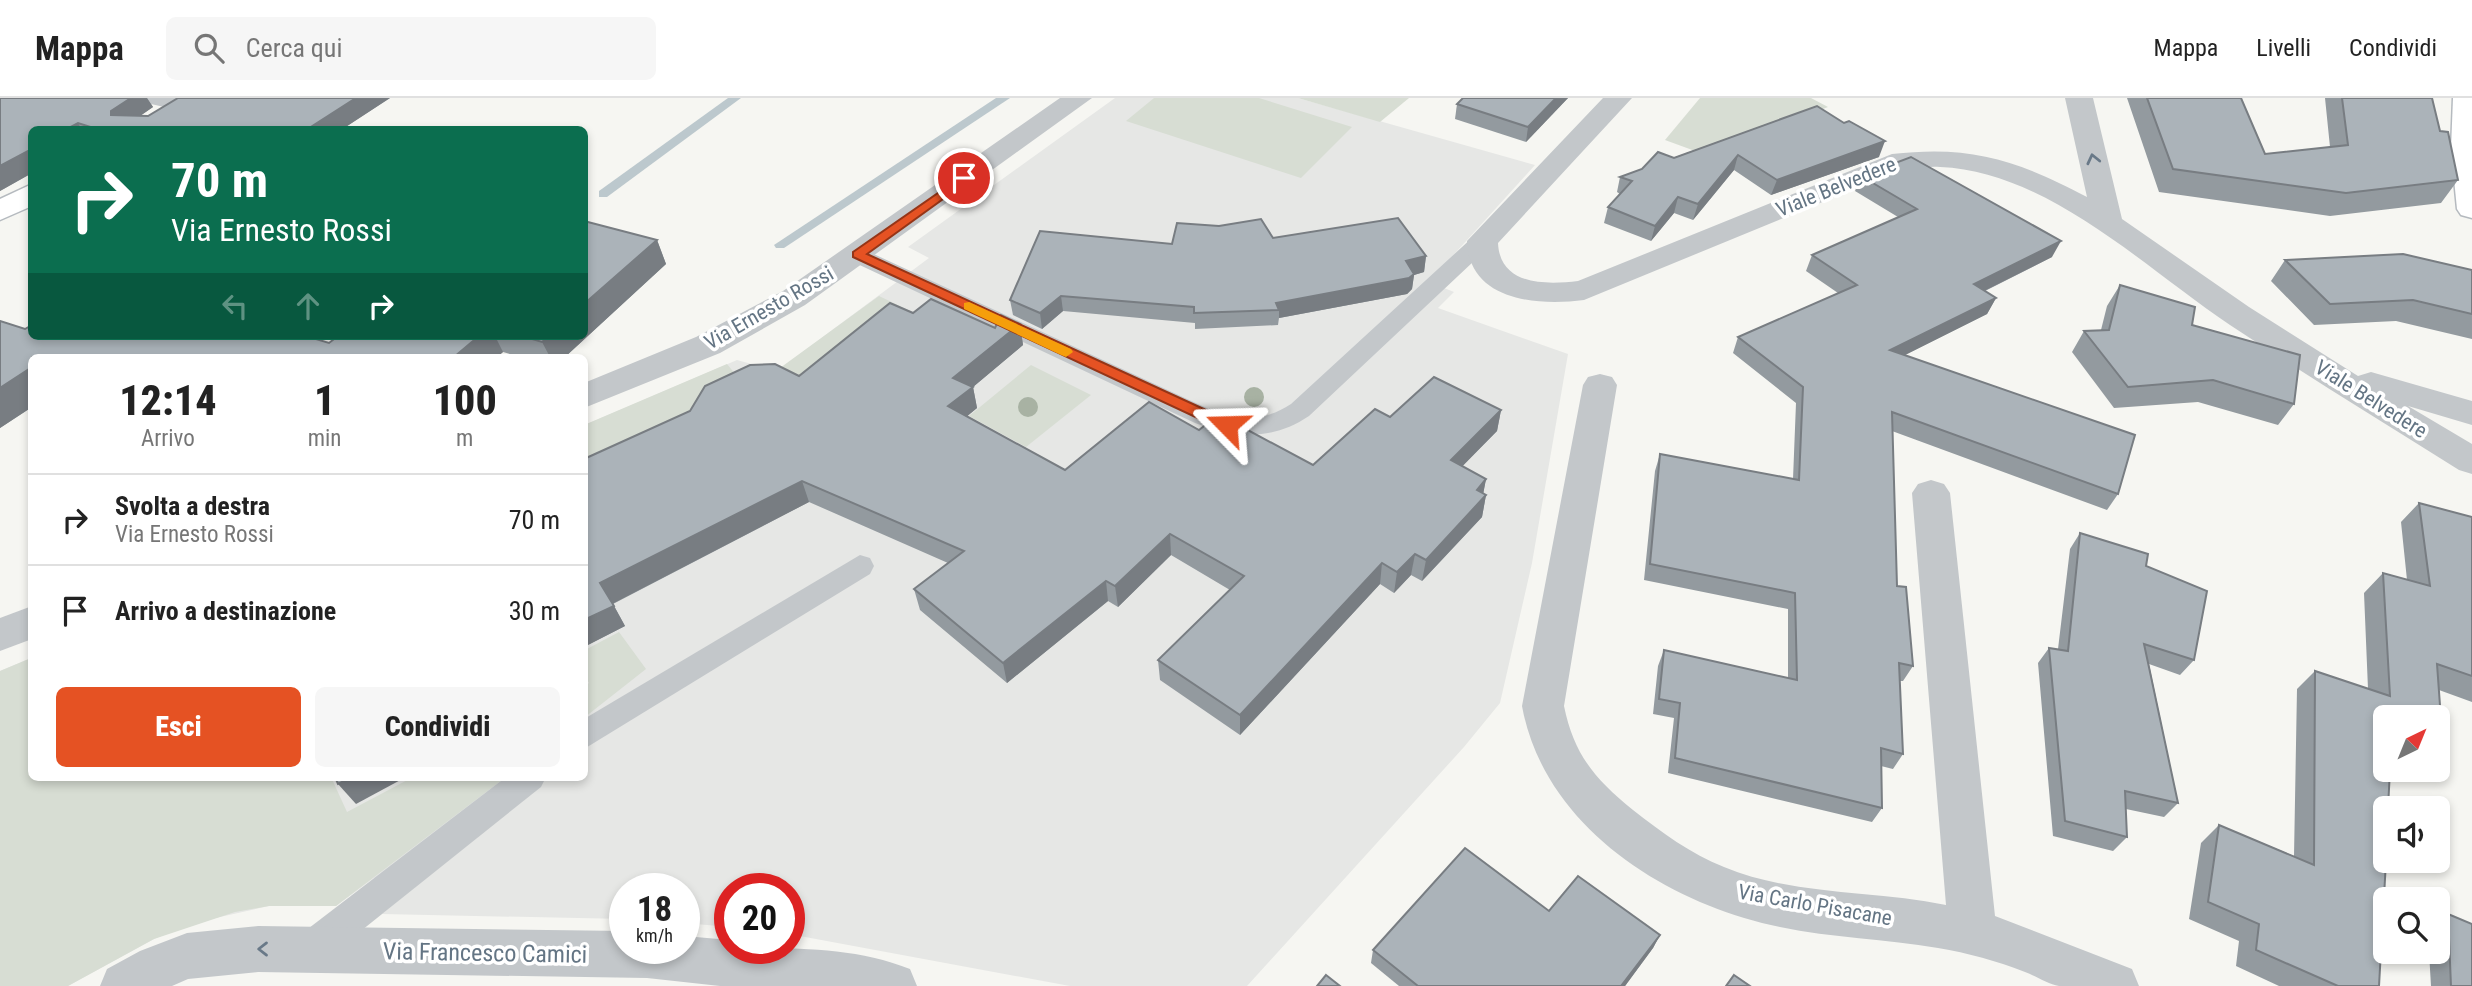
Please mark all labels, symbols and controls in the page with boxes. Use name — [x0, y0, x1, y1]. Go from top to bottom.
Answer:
search box — [166, 17, 656, 80]
text: Mappa — [35, 29, 124, 68]
icon: search — [190, 29, 228, 67]
text: Cerca qui — [246, 33, 342, 63]
text: Mappa — [2154, 34, 2218, 62]
text: Livelli — [2256, 34, 2311, 62]
text: Condividi — [2349, 34, 2437, 62]
pin — [934, 148, 994, 208]
text: 70 m — [171, 152, 268, 209]
street label: Viale Belvedere — [1773, 152, 1900, 222]
one-way arrow — [2087, 153, 2101, 165]
icon: right — [56, 154, 147, 245]
icon: arrive — [945, 159, 983, 197]
text: Via Ernesto Rossi — [171, 211, 392, 249]
street label: Via Ernesto Rossi — [700, 261, 838, 355]
icon: left — [216, 287, 254, 325]
icon: ahead — [289, 287, 327, 325]
icon: right — [362, 287, 400, 325]
street label: Viale Belvedere — [2311, 355, 2431, 443]
text: 12:14 — [119, 376, 216, 425]
text: 1 — [314, 376, 335, 425]
text: 100 — [433, 376, 497, 425]
position arrow — [1190, 388, 1264, 462]
text: Arrivo — [141, 425, 195, 452]
text: min — [308, 425, 341, 452]
text: m — [456, 425, 473, 452]
text: Svolta a destra — [115, 491, 270, 521]
icon: right — [56, 501, 94, 539]
text: 70 m — [509, 505, 560, 535]
text: Via Ernesto Rossi — [115, 521, 274, 548]
icon: arrive — [56, 592, 94, 630]
text: Arrivo a destinazione — [115, 596, 336, 626]
text: 30 m — [509, 596, 560, 626]
button: Esci — [56, 687, 301, 767]
button: Condividi — [315, 687, 560, 767]
north arrow — [2373, 705, 2450, 782]
map controls — [2373, 705, 2450, 964]
button: sound — [2373, 796, 2450, 873]
speed limit sign: 20 — [714, 873, 805, 964]
street label: Via Carlo Pisacane — [1736, 880, 1894, 930]
button: search — [2373, 887, 2450, 964]
text: 18 — [637, 889, 672, 930]
text: km/h — [636, 925, 673, 946]
street label: Via Francesco Camici — [383, 937, 587, 969]
one-way arrow — [257, 941, 267, 957]

